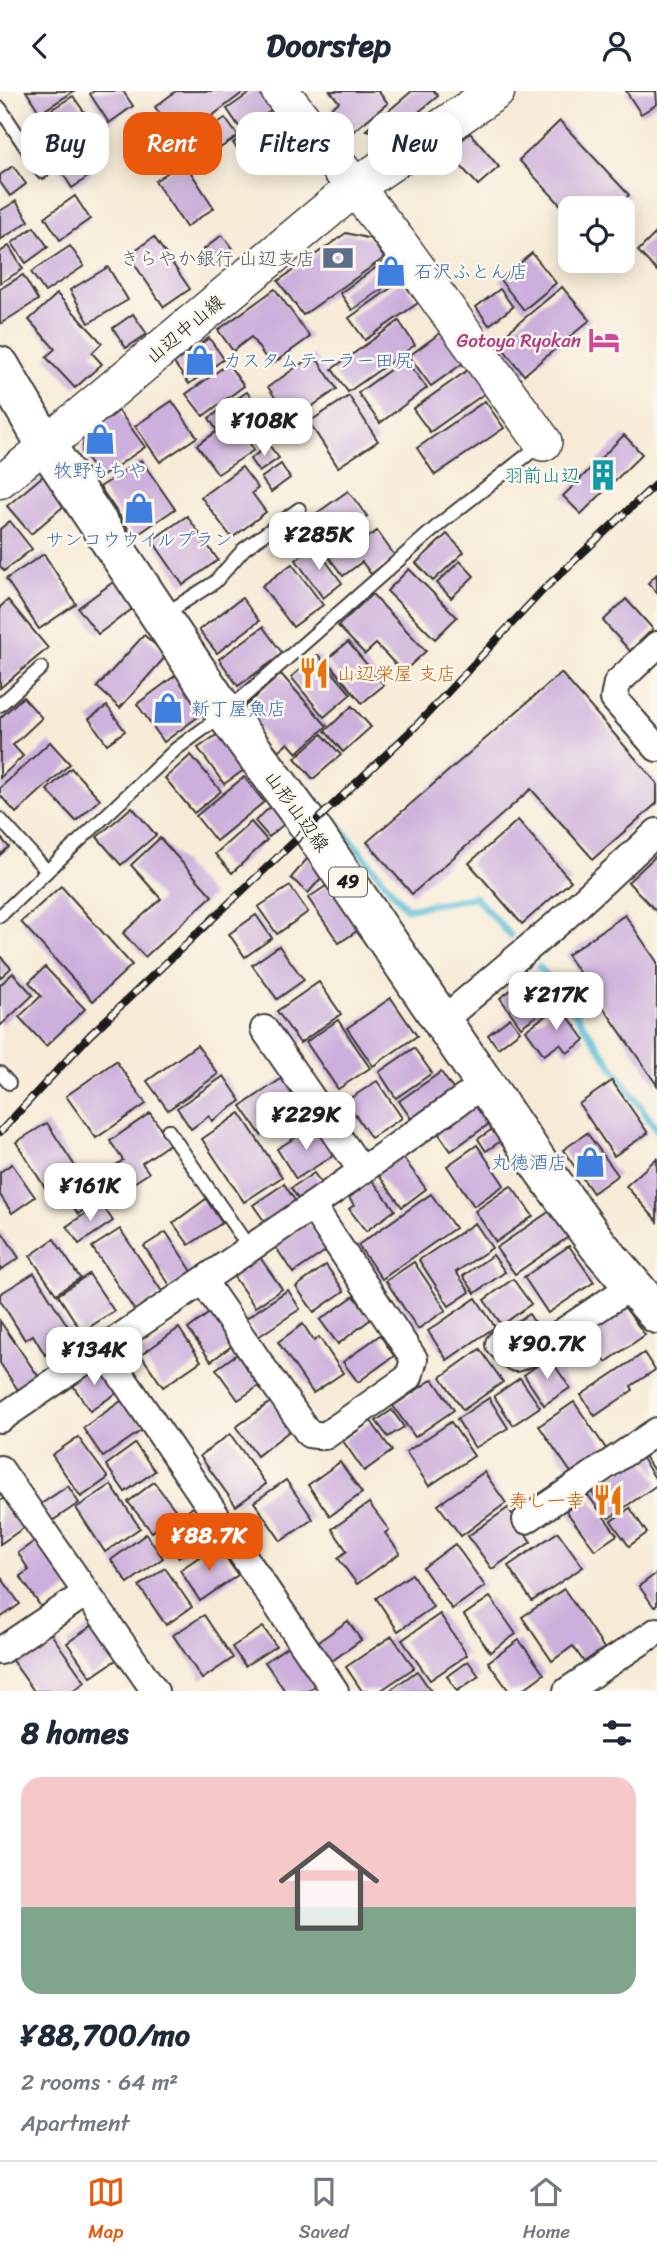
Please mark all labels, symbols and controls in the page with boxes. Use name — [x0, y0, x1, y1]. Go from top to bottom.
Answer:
text: Doorstep — [266, 17, 391, 74]
icon: back — [21, 27, 59, 65]
icon: person — [598, 27, 636, 65]
chip: Buy — [21, 112, 109, 175]
chip: Rent — [123, 112, 222, 175]
chip: Filters — [236, 112, 354, 175]
chip: New — [368, 112, 462, 175]
map controls — [558, 196, 635, 273]
button: locate — [558, 196, 635, 273]
bank icon: きらやか銀行 山辺支店 — [321, 241, 355, 275]
place label: きらやか銀行 山辺支店 — [120, 242, 315, 275]
shop icon: 石沢ふとん店 — [374, 254, 408, 288]
place label: 石沢ふとん店 — [414, 255, 528, 288]
street label: 山辺中山線 — [138, 286, 232, 372]
hotel icon: Gotoya Ryokan — [587, 323, 621, 357]
place label: Gotoya Ryokan — [456, 324, 581, 357]
shop icon: カスタムテーラー田尻 — [183, 343, 217, 377]
place label: カスタムテーラー田尻 — [223, 344, 413, 377]
pin: ¥108K — [215, 399, 313, 458]
text: ¥108K — [231, 400, 297, 441]
shop icon: 牧野もちや — [83, 422, 117, 456]
place label: 牧野もちや — [53, 454, 147, 487]
building icon: 羽前山辺 — [586, 458, 620, 492]
place label: 羽前山辺 — [504, 459, 580, 492]
shop icon: サンコウウイルプラン — [122, 491, 156, 525]
pin: ¥285K — [270, 512, 368, 572]
text: ¥285K — [285, 514, 353, 555]
place label: サンコウウイルプラン — [45, 523, 233, 556]
restaurant icon: 山辺栄屋 支店 — [297, 656, 331, 690]
place label: 山辺栄屋 支店 — [337, 657, 456, 690]
shop icon: 新丁屋魚店 — [151, 691, 185, 725]
place label: 新丁屋魚店 — [191, 692, 286, 725]
street label: 山形山辺線 — [256, 763, 338, 859]
road number: 49 — [329, 867, 367, 897]
pin: ¥217K — [507, 972, 605, 1032]
text: ¥217K — [524, 974, 588, 1015]
pin: ¥229K — [257, 1093, 355, 1152]
text: ¥229K — [272, 1094, 340, 1135]
shop icon: 丸徳酒店 — [573, 1145, 607, 1179]
place label: 丸徳酒店 — [491, 1146, 567, 1179]
pin: ¥161K — [41, 1163, 139, 1223]
text: ¥161K — [60, 1165, 120, 1206]
pin: ¥90.7K — [490, 1321, 604, 1381]
text: ¥90.7K — [509, 1323, 585, 1364]
pin: ¥134K — [45, 1327, 143, 1387]
text: ¥134K — [62, 1329, 126, 1370]
restaurant icon: 寿し一幸 — [591, 1483, 625, 1517]
place label: 寿し一幸 — [509, 1484, 585, 1517]
pin: ¥88.7K — [152, 1513, 266, 1573]
text: ¥88.7K — [172, 1515, 246, 1556]
text: 8 homes — [21, 1706, 129, 1760]
icon: filters — [598, 1714, 636, 1752]
icon: home — [266, 1823, 392, 1949]
text: ¥88,700/mo — [21, 2008, 190, 2062]
text: 2 rooms · 64 m² — [21, 2062, 178, 2103]
text: Apartment — [21, 2103, 130, 2144]
tab: Map — [87, 2173, 125, 2248]
tab: Saved — [299, 2173, 349, 2248]
tab: Home — [523, 2173, 570, 2248]

